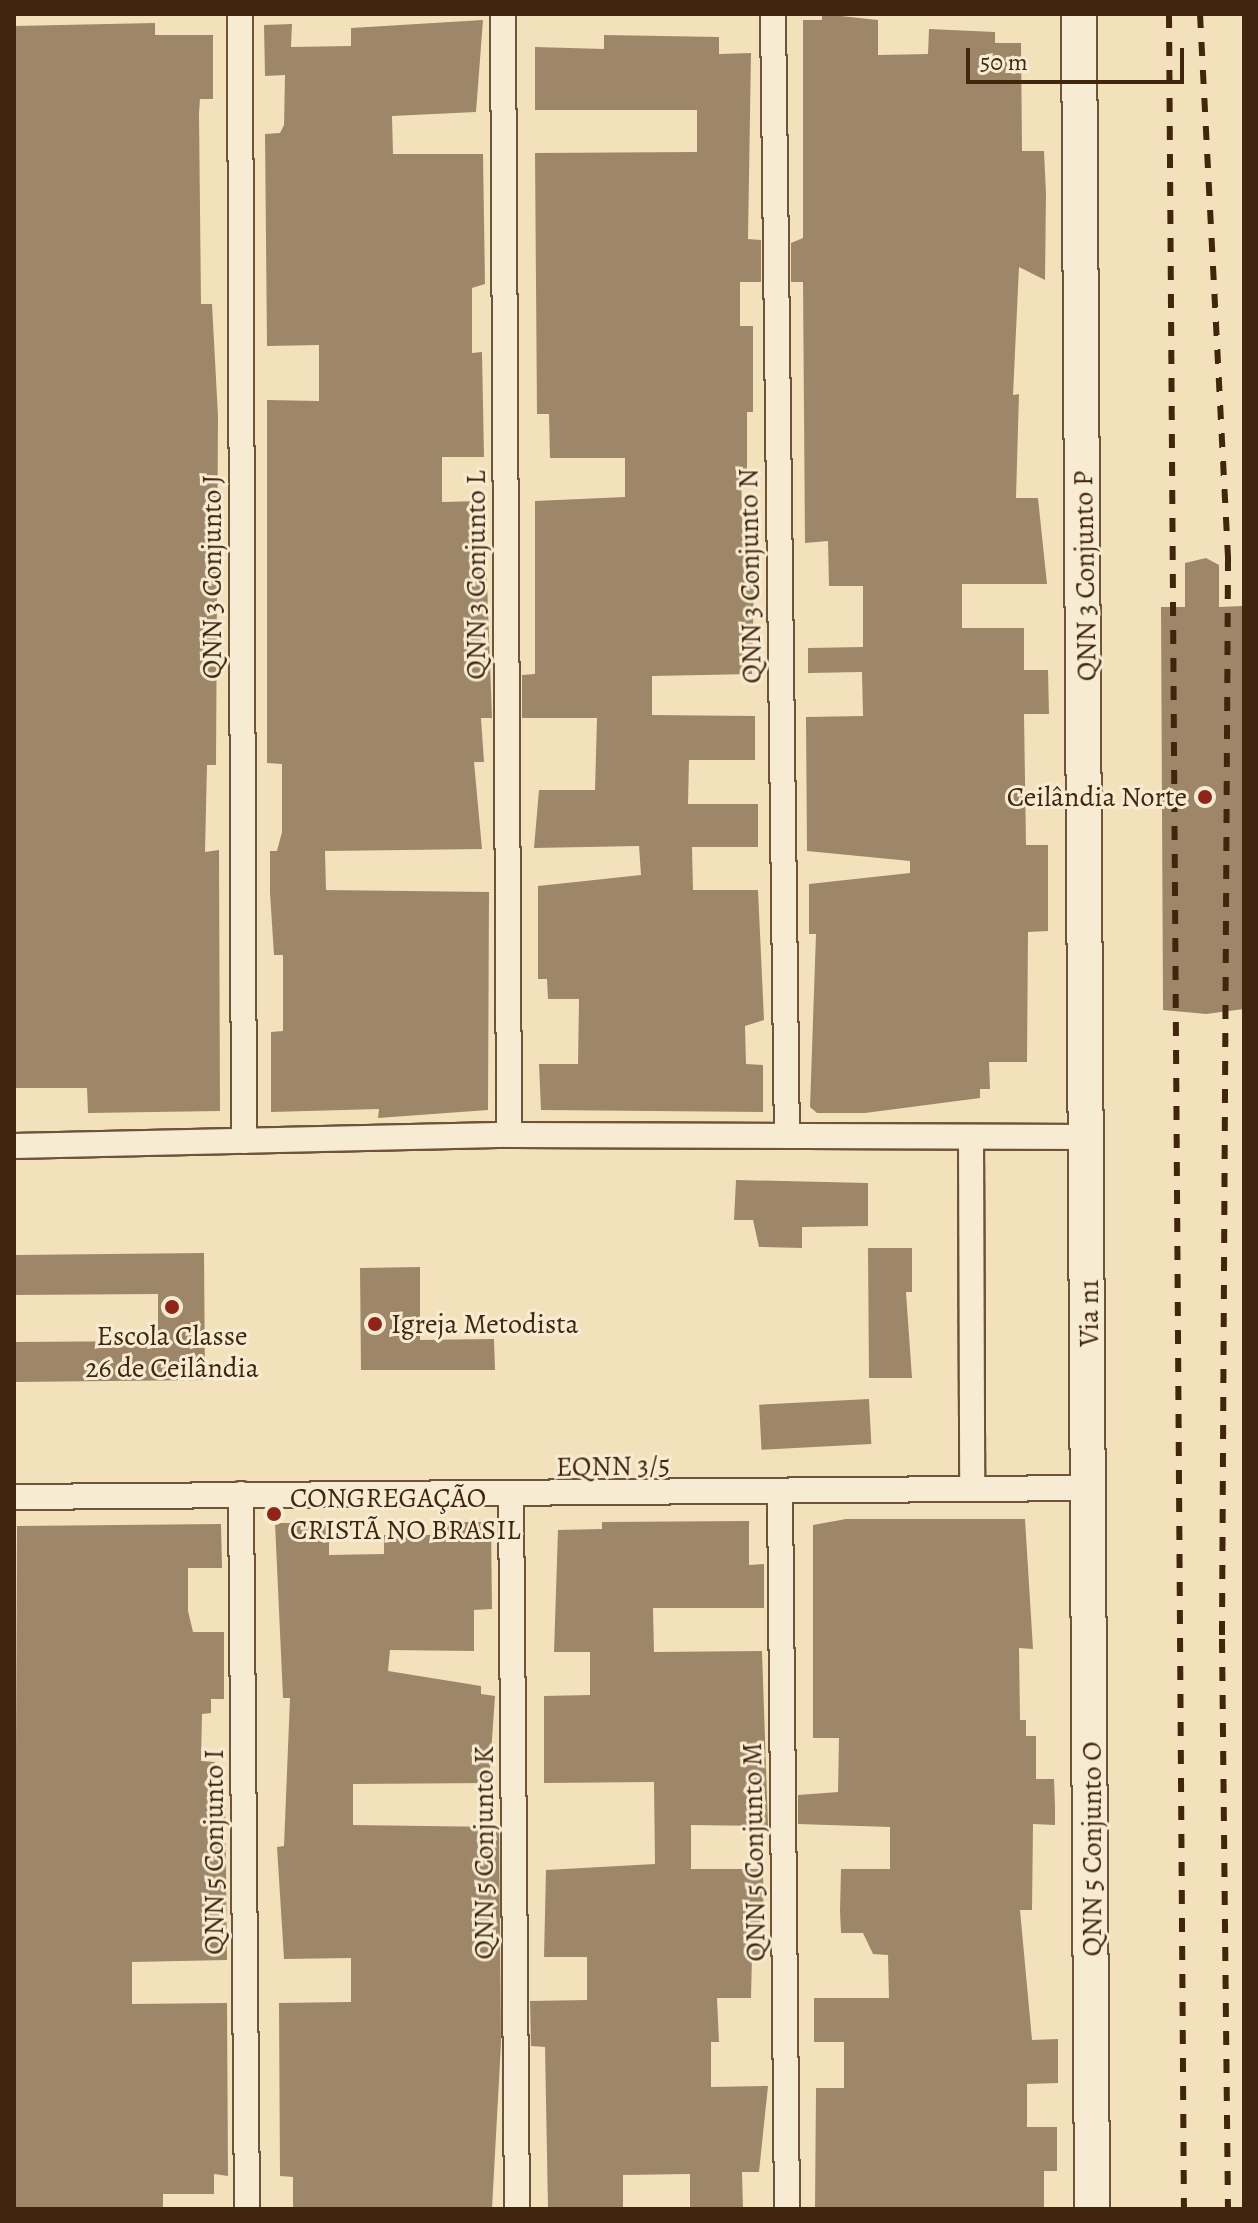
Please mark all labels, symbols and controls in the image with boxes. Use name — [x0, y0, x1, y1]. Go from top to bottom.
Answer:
scale bar — [970, 32, 1188, 82]
text: 50 m — [980, 46, 1028, 78]
street label: QNN 3 Conjunto N — [731, 468, 769, 684]
street label: QNN 3 Conjunto L — [459, 470, 493, 680]
street label: QNN 3 Conjunto P — [1066, 471, 1104, 681]
street label: QNN 3 Conjunto J — [195, 475, 229, 679]
place label: Ceilândia Norte — [1007, 780, 1187, 814]
marker: Ceilândia Norte — [1194, 786, 1216, 808]
street label: Via n1 — [1072, 1279, 1106, 1347]
marker: Escola Classe 26 de Ceilândia — [163, 1298, 181, 1316]
place label: Igreja Metodista — [391, 1307, 579, 1341]
marker: Igreja Metodista — [366, 1315, 384, 1333]
place label: Escola Classe 26 de Ceilândia — [85, 1319, 259, 1385]
street label: EQNN 3/5 — [556, 1448, 670, 1484]
place label: CONGREGAÇÃO CRISTÃ NO BRASIL — [290, 1481, 520, 1547]
marker: CONGREGAÇÃO CRISTÃ NO BRASIL — [265, 1505, 283, 1523]
street label: QNN 5 Conjunto M — [735, 1742, 773, 1962]
street label: QNN 5 Conjunto O — [1075, 1742, 1109, 1956]
street label: QNN 5 Conjunto K — [467, 1747, 501, 1959]
street label: QNN 5 Conjunto I — [197, 1749, 231, 1955]

